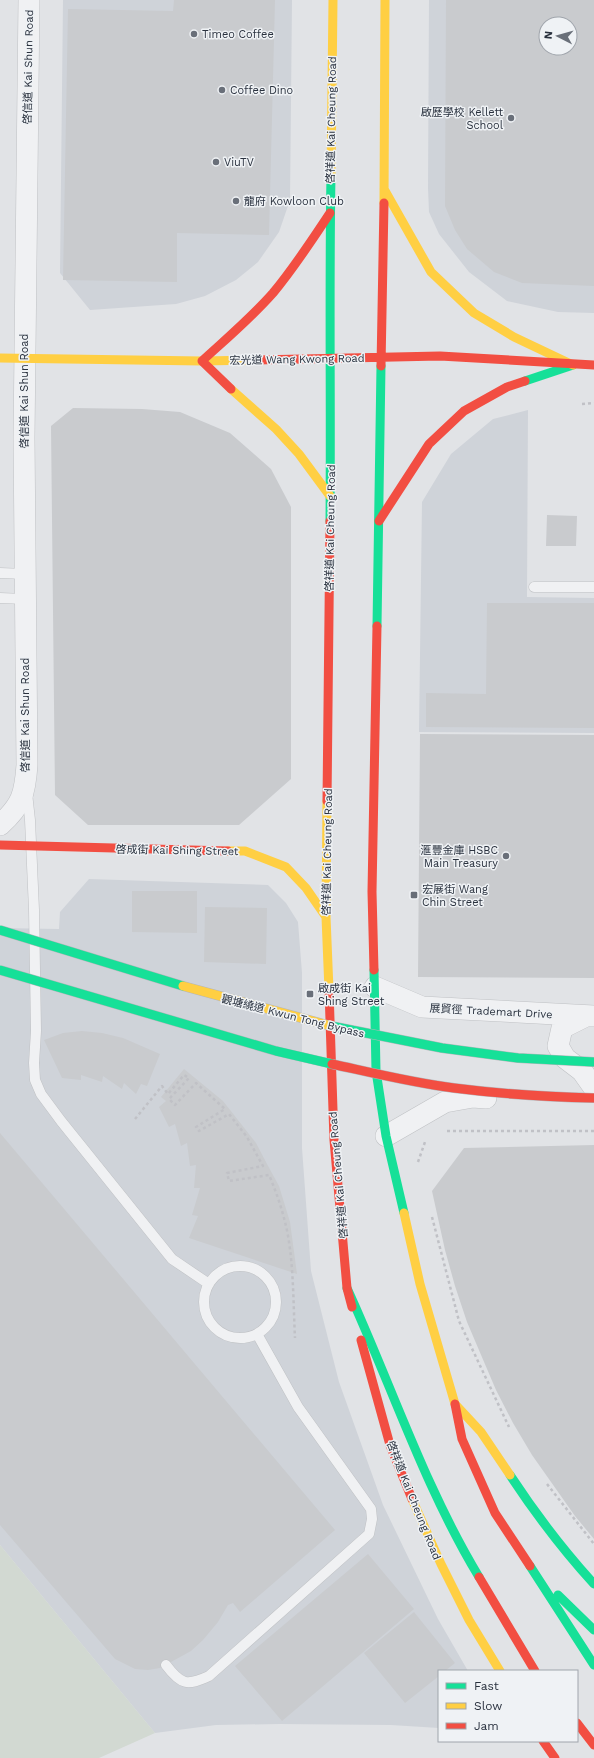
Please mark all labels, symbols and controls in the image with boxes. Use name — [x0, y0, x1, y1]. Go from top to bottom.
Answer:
street label: 啓信道 Kai Shun Road — [21, 10, 36, 125]
north arrow — [538, 16, 578, 56]
place label: Timeo Coffee — [202, 28, 274, 41]
marker: Timeo Coffee — [189, 29, 199, 39]
text: N — [542, 30, 555, 40]
street label: 啓祥道 Kai Cheung Road — [324, 56, 339, 184]
place label: Coffee Dino — [230, 84, 293, 97]
marker: Coffee Dino — [217, 85, 227, 95]
place label: 啟歷學校 Kellett School — [421, 106, 504, 132]
marker: 啟歷學校 Kellett School — [506, 113, 516, 123]
place label: ViuTV — [224, 156, 254, 169]
marker: ViuTV — [211, 157, 221, 167]
place label: 龍府 Kowloon Club — [244, 195, 344, 208]
marker: 龍府 Kowloon Club — [231, 196, 241, 206]
street label: 啓信道 Kai Shun Road — [18, 334, 31, 448]
street label: 宏光道 Wang Kwong Road — [229, 352, 365, 367]
street label: 啓祥道 Kai Cheung Road — [323, 464, 338, 592]
street label: 啓信道 Kai Shun Road — [19, 658, 32, 772]
street label: 啓祥道 Kai Cheung Road — [320, 788, 335, 916]
street label: 啓成街 Kai Shing Street — [115, 843, 239, 858]
place label: 滙豐金庫 HSBC Main Treasury — [420, 844, 498, 870]
marker: 滙豐金庫 HSBC Main Treasury — [501, 851, 511, 861]
place label: 宏展街 Wang Chin Street — [422, 883, 488, 909]
marker: 宏展街 Wang Chin Street — [409, 890, 419, 900]
place label: 啟成街 Kai Shing Street — [318, 982, 385, 1008]
marker: 啟成街 Kai Shing Street — [305, 989, 315, 999]
street label: 觀塘繞道 Kwun Tong Bypass — [220, 992, 366, 1041]
street label: 展貿徑 Trademart Drive — [429, 1002, 553, 1021]
street label: 啓祥道 Kai Cheung Road — [326, 1111, 351, 1239]
street label: 啓祥道 Kai Cheung Road — [384, 1439, 443, 1562]
legend — [438, 1670, 578, 1742]
text: Fast — [474, 1679, 499, 1693]
text: Slow — [474, 1699, 502, 1713]
text: Jam — [474, 1719, 499, 1733]

